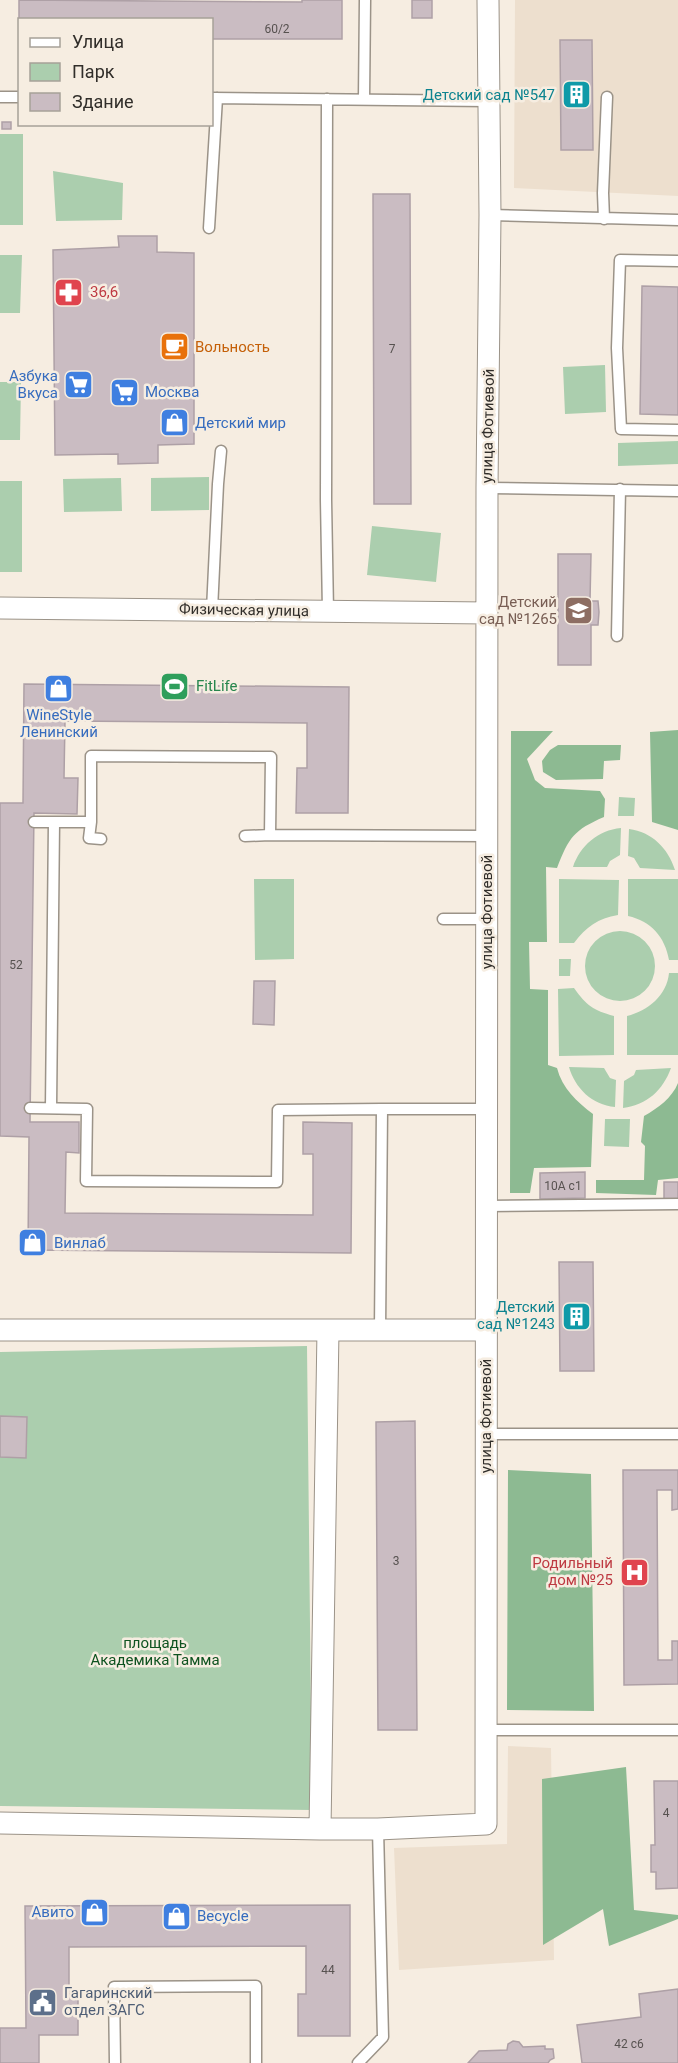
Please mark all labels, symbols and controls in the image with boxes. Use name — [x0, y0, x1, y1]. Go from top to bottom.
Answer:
legend — [18, 18, 213, 126]
house number: 60/2 — [264, 22, 290, 36]
text: Улица — [72, 31, 124, 52]
text: Парк — [72, 61, 115, 82]
building icon: Детский сад №547 — [560, 79, 592, 111]
place label: Детский сад №547 — [423, 86, 555, 104]
text: Здание — [72, 91, 134, 112]
pharmacy icon: 36,6 — [53, 276, 85, 308]
place label: 36,6 — [90, 283, 118, 301]
cafe icon: Вольность — [158, 331, 190, 363]
place label: Вольность — [195, 338, 270, 356]
house number: 7 — [389, 342, 396, 356]
place label: Азбука Вкуса — [9, 367, 58, 402]
supermarket icon: Азбука Вкуса — [63, 369, 95, 401]
street label: улица Фотиевой — [478, 369, 498, 483]
supermarket icon: Москва — [108, 376, 140, 408]
place label: Москва — [145, 383, 199, 401]
shop icon: Детский мир — [158, 407, 190, 439]
place label: Детский мир — [195, 414, 286, 432]
place label: Детский сад №1265 — [479, 593, 557, 628]
school or university icon: Детский сад №1265 — [562, 595, 594, 627]
street label: Физическая улица — [179, 600, 309, 620]
sports icon: FitLife — [159, 670, 191, 702]
shop icon: WineStyle Ленинский — [43, 672, 75, 704]
place label: FitLife — [196, 677, 238, 695]
place label: WineStyle Ленинский — [20, 706, 98, 741]
street label: улица Фотиевой — [478, 855, 496, 969]
house number: 52 — [9, 958, 23, 972]
house number: 10А с1 — [544, 1179, 582, 1193]
shop icon: Винлаб — [17, 1227, 49, 1259]
place label: Винлаб — [54, 1234, 106, 1252]
place label: Детский сад №1243 — [477, 1298, 555, 1333]
building icon: Детский сад №1243 — [560, 1300, 592, 1332]
street label: улица Фотиевой — [477, 1359, 495, 1473]
house number: 3 — [393, 1554, 399, 1568]
place label: Родильный дом №25 — [532, 1554, 613, 1589]
hospital icon: Родильный дом №25 — [618, 1556, 650, 1588]
park label: площадь Академика Тамма — [90, 1634, 220, 1669]
house number: 4 — [663, 1806, 670, 1820]
shop icon: Авито — [79, 1896, 111, 1928]
shop icon: Becycle — [160, 1900, 192, 1932]
place label: Авито — [32, 1903, 74, 1921]
place label: Becycle — [197, 1907, 249, 1925]
house number: 44 — [321, 1963, 335, 1977]
place label: Гагаринский отдел ЗАГС — [64, 1984, 152, 2019]
public building icon: Гагаринский отдел ЗАГС — [27, 1986, 59, 2018]
house number: 42 с6 — [614, 2037, 644, 2051]

